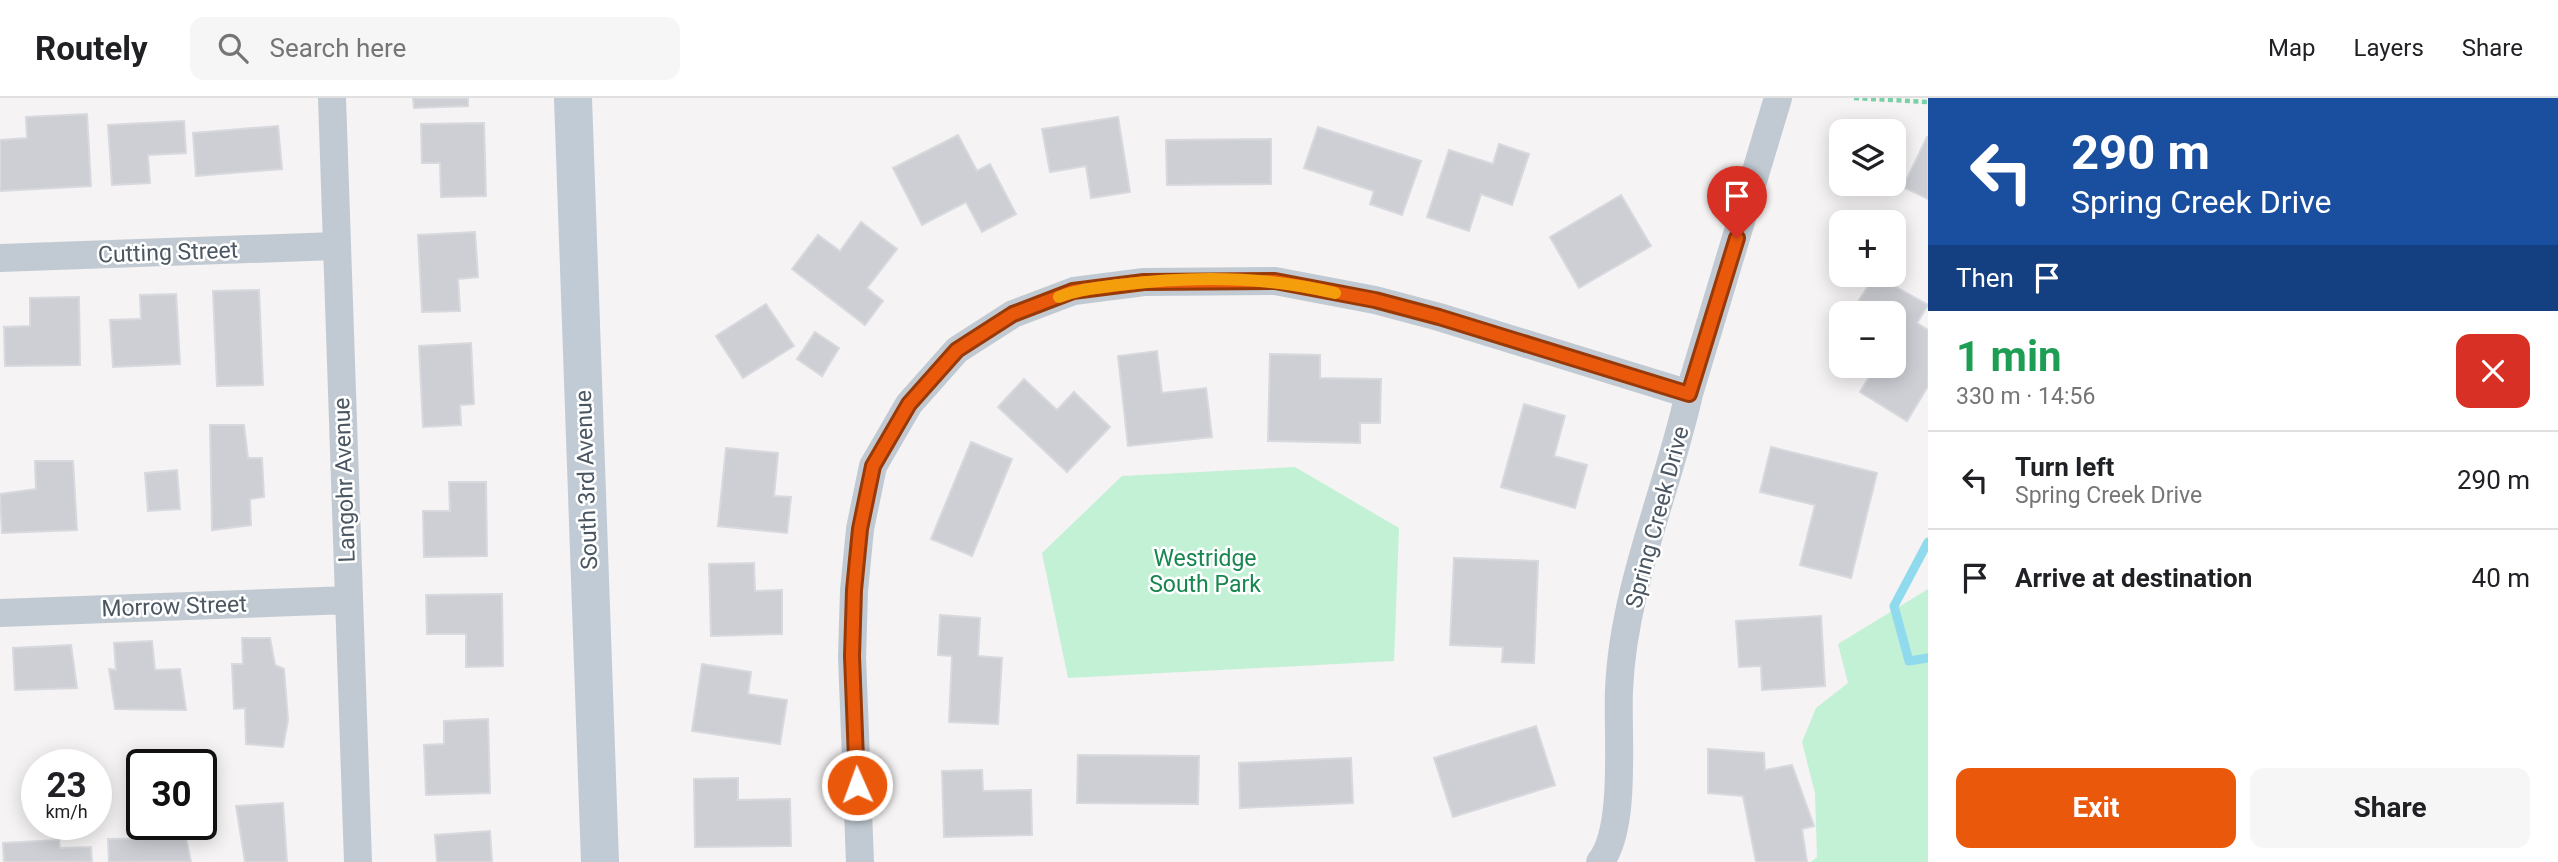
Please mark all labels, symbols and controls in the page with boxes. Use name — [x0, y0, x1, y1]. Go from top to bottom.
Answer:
search box — [190, 17, 680, 80]
text: Routely — [35, 29, 148, 68]
icon: search — [214, 29, 252, 67]
text: Search here — [270, 33, 406, 63]
text: Map — [2268, 34, 2316, 62]
text: Layers — [2354, 34, 2424, 62]
text: Share — [2462, 34, 2523, 62]
map controls — [1829, 119, 1906, 378]
button: layers — [1829, 119, 1906, 196]
text: 290 m — [2071, 124, 2210, 181]
icon: left — [1956, 126, 2047, 217]
pin — [1707, 166, 1767, 238]
icon: arrive — [1718, 177, 1756, 215]
text: Spring Creek Drive — [2071, 183, 2332, 221]
button: + — [1829, 210, 1906, 287]
street label: Cutting Street — [97, 237, 239, 268]
icon: arrive — [2028, 259, 2066, 297]
text: Then — [1956, 263, 2014, 293]
button: − — [1829, 301, 1906, 378]
text: 1 min — [1956, 332, 2062, 381]
button: close — [2456, 334, 2530, 408]
text: 330 m · 14:56 — [1956, 383, 2095, 410]
street label: South 3rd Avenue — [570, 390, 603, 570]
street label: Langohr Avenue — [328, 397, 361, 563]
street label: Spring Creek Drive — [1620, 423, 1695, 611]
text: Turn left — [2015, 452, 2114, 482]
icon: left — [1956, 461, 1994, 499]
text: 290 m — [2457, 465, 2530, 495]
text: Spring Creek Drive — [2015, 482, 2202, 509]
park label: Westridge South Park — [1149, 545, 1261, 598]
icon: arrive — [1956, 559, 1994, 597]
text: Arrive at destination — [2015, 563, 2252, 593]
text: 40 m — [2472, 563, 2530, 593]
street label: Morrow Street — [101, 590, 247, 623]
position arrow — [820, 748, 894, 822]
speed limit sign: 30 — [126, 749, 217, 840]
text: 23 — [46, 765, 87, 806]
button: Exit — [1956, 768, 2236, 848]
button: Share — [2250, 768, 2530, 848]
text: km/h — [45, 801, 88, 822]

